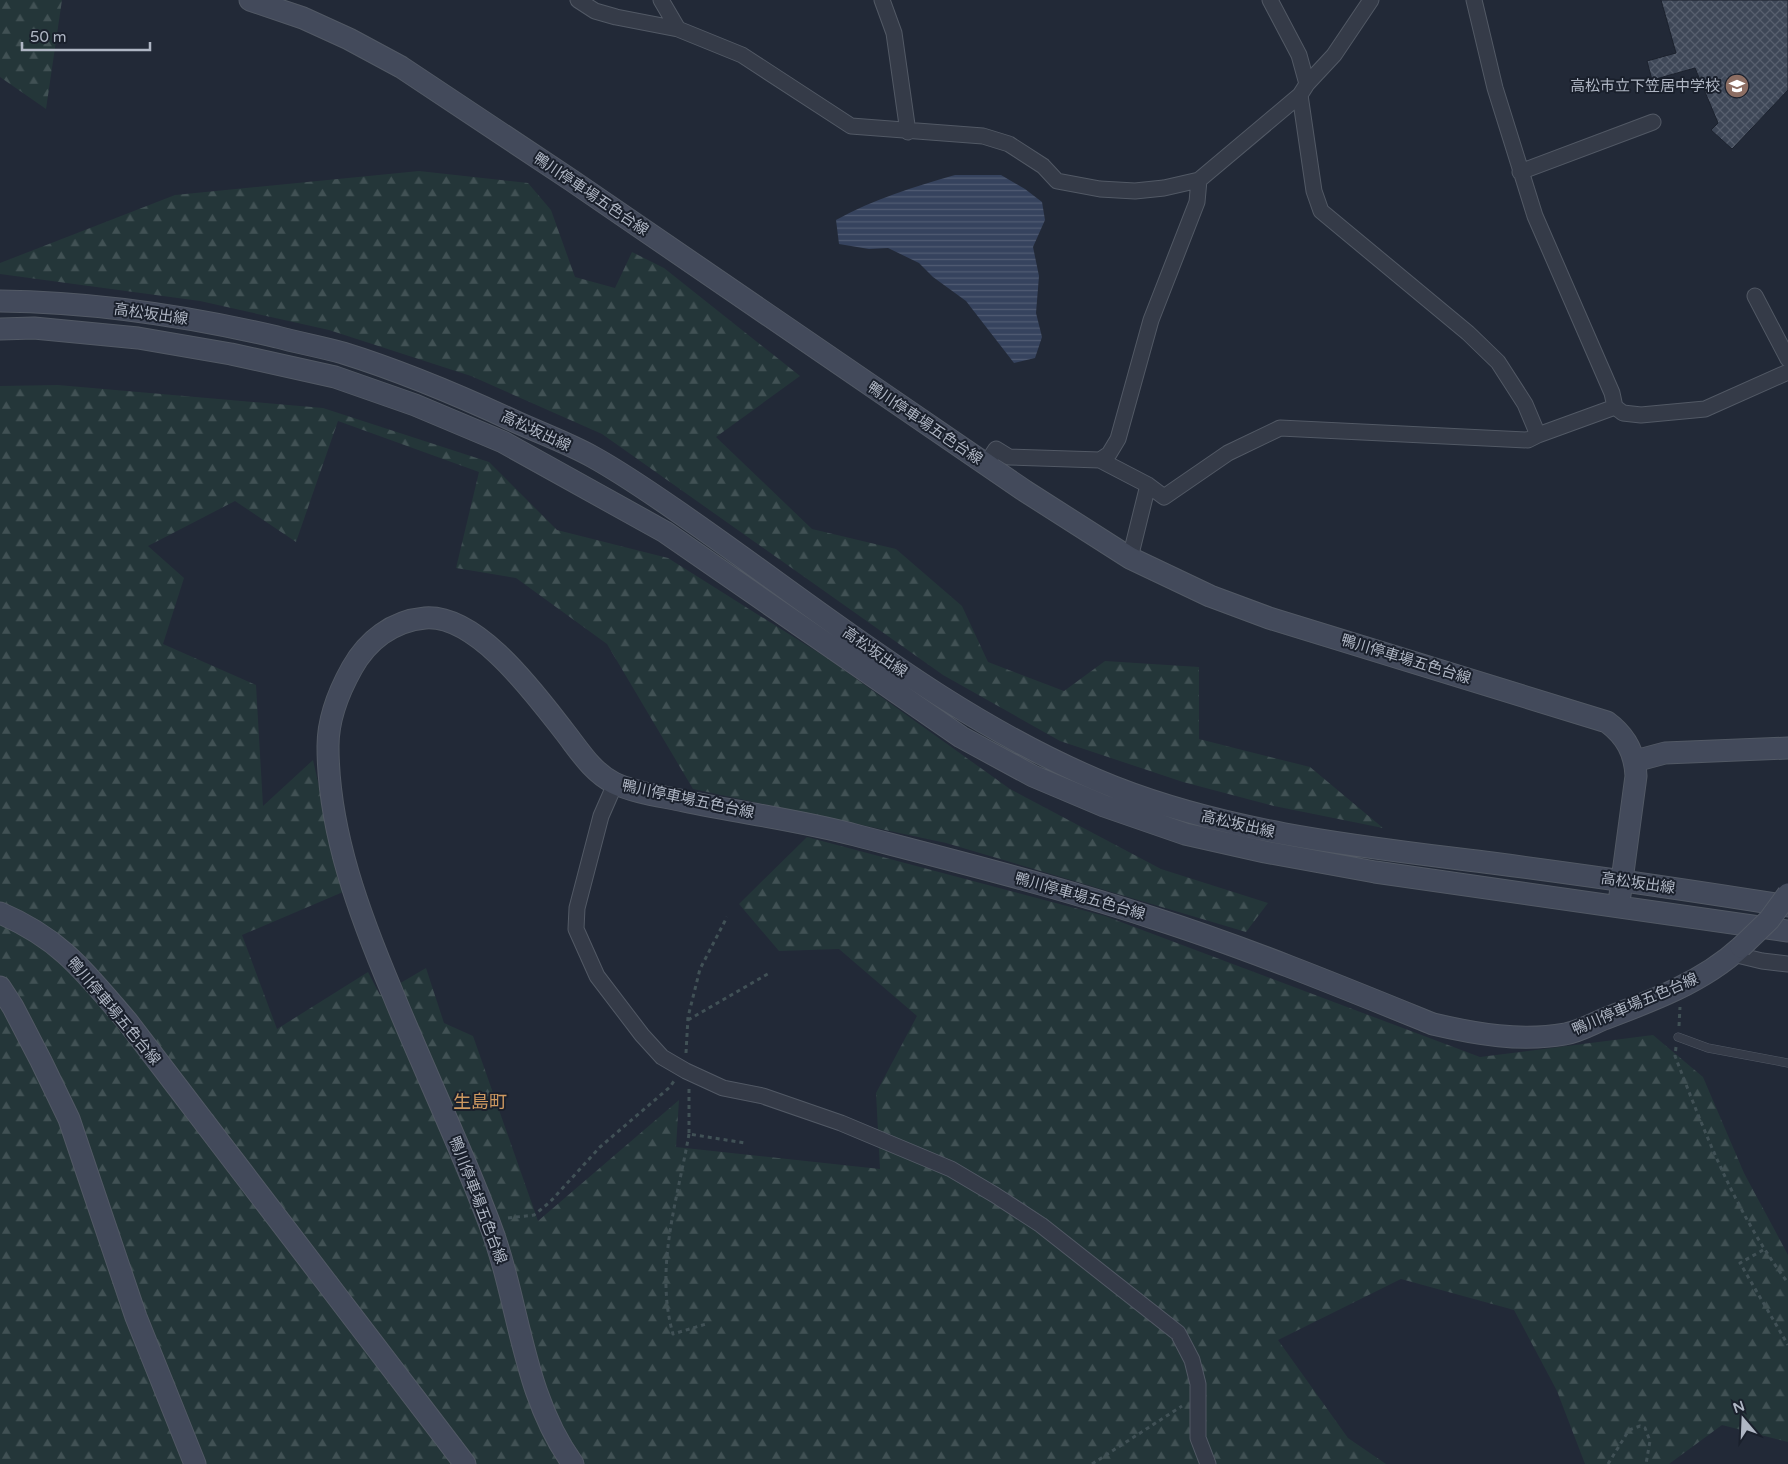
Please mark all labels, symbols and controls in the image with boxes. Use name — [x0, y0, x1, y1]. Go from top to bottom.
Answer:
scale bar — [22, 20, 150, 52]
text: 50 m — [30, 28, 67, 46]
school or university icon: 高松市立下笠居中学校 — [1724, 73, 1750, 99]
place label: 高松市立下笠居中学校 — [1570, 77, 1720, 95]
street label: 鴨川停車場五色台線 — [530, 149, 652, 239]
street label: 高松坂出線 — [113, 300, 189, 328]
street label: 鴨川停車場五色台線 — [864, 378, 986, 468]
street label: 高松坂出線 — [498, 407, 574, 455]
street label: 高松坂出線 — [839, 623, 911, 681]
street label: 鴨川停車場五色台線 — [1339, 631, 1473, 687]
street label: 鴨川停車場五色台線 — [620, 776, 756, 822]
street label: 高松坂出線 — [1199, 807, 1277, 841]
street label: 鴨川停車場五色台線 — [1013, 869, 1147, 923]
street label: 高松坂出線 — [1600, 869, 1676, 897]
street label: 鴨川停車場五色台線 — [64, 954, 164, 1068]
street label: 鴨川停車場五色台線 — [1569, 969, 1701, 1039]
district label: 生島町 — [453, 1091, 507, 1113]
street label: 鴨川停車場五色台線 — [445, 1134, 511, 1266]
north arrow — [1718, 1394, 1768, 1444]
text: N — [1731, 1397, 1747, 1417]

